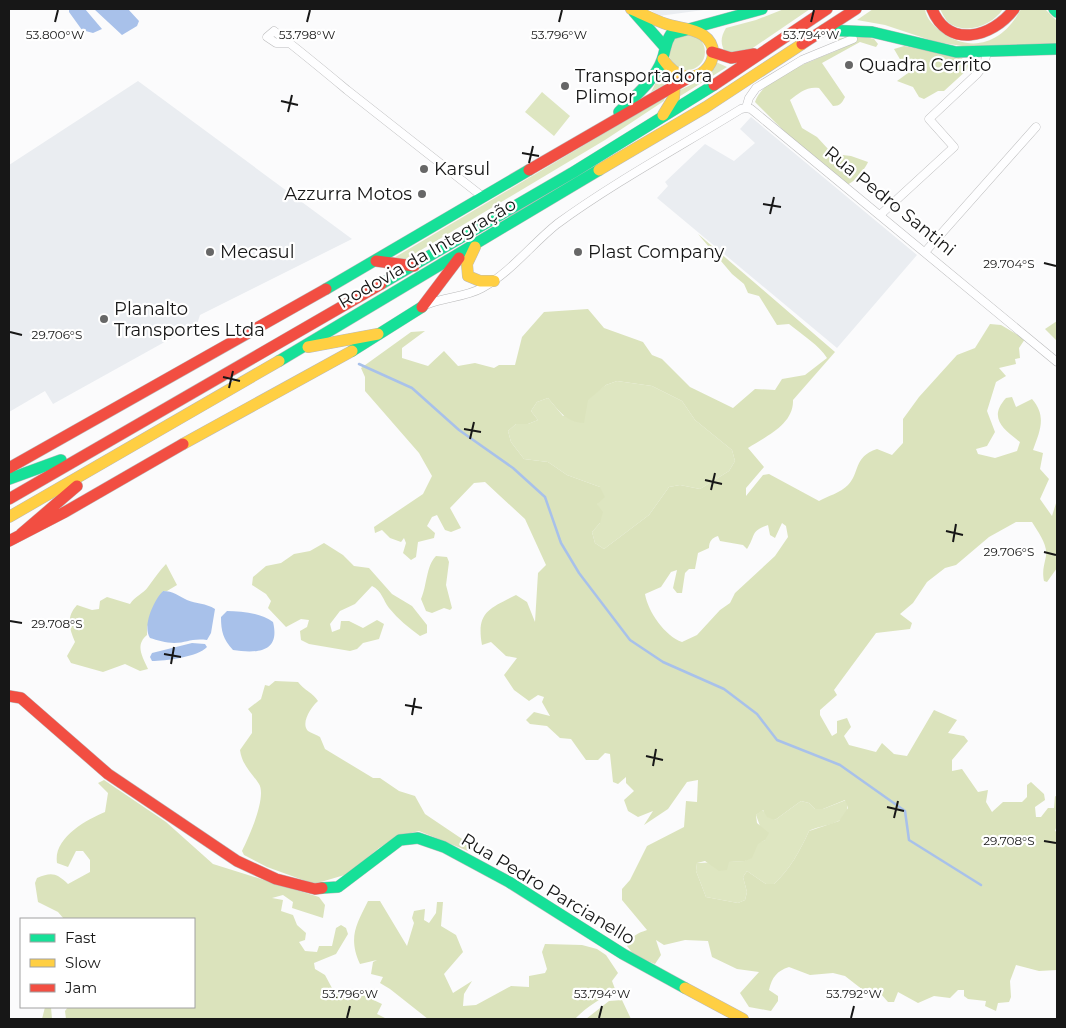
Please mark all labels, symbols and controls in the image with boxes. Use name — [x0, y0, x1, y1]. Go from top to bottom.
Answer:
text: 53.800°W — [26, 27, 84, 42]
text: 53.798°W — [279, 27, 335, 42]
text: 53.796°W — [531, 27, 587, 42]
text: 53.794°W — [783, 27, 839, 42]
place label: Quadra Cerrito — [859, 54, 991, 76]
marker: Quadra Cerrito — [843, 59, 855, 71]
place label: Transportadora Plimor — [575, 65, 712, 108]
marker: Transportadora Plimor — [559, 80, 571, 92]
street label: Rua Pedro Santini — [820, 141, 960, 261]
place label: Karsul — [434, 158, 490, 180]
marker: Karsul — [418, 163, 430, 175]
place label: Azzurra Motos — [284, 183, 412, 205]
marker: Azzurra Motos — [416, 188, 428, 200]
street label: Rodovia da Integração — [334, 193, 520, 313]
place label: Mecasul — [220, 241, 295, 263]
place label: Plast Company — [588, 241, 725, 263]
marker: Mecasul — [204, 246, 216, 258]
marker: Plast Company — [572, 246, 584, 258]
text: 29.704°S — [983, 256, 1035, 271]
place label: Planalto Transportes Ltda — [114, 298, 265, 341]
marker: Planalto Transportes Ltda — [98, 313, 110, 325]
text: 29.706°S — [32, 327, 82, 342]
text: 29.706°S — [984, 544, 1034, 559]
text: 29.708°S — [31, 616, 83, 631]
street label: Rua Pedro Parcianello — [457, 828, 639, 950]
text: 29.708°S — [983, 833, 1035, 848]
legend — [20, 918, 195, 1008]
text: Fast — [65, 928, 96, 947]
text: Slow — [65, 953, 101, 972]
text: Jam — [64, 978, 97, 997]
text: 53.796°W — [322, 986, 378, 1001]
text: 53.794°W — [574, 986, 630, 1001]
text: 53.792°W — [826, 986, 882, 1001]

